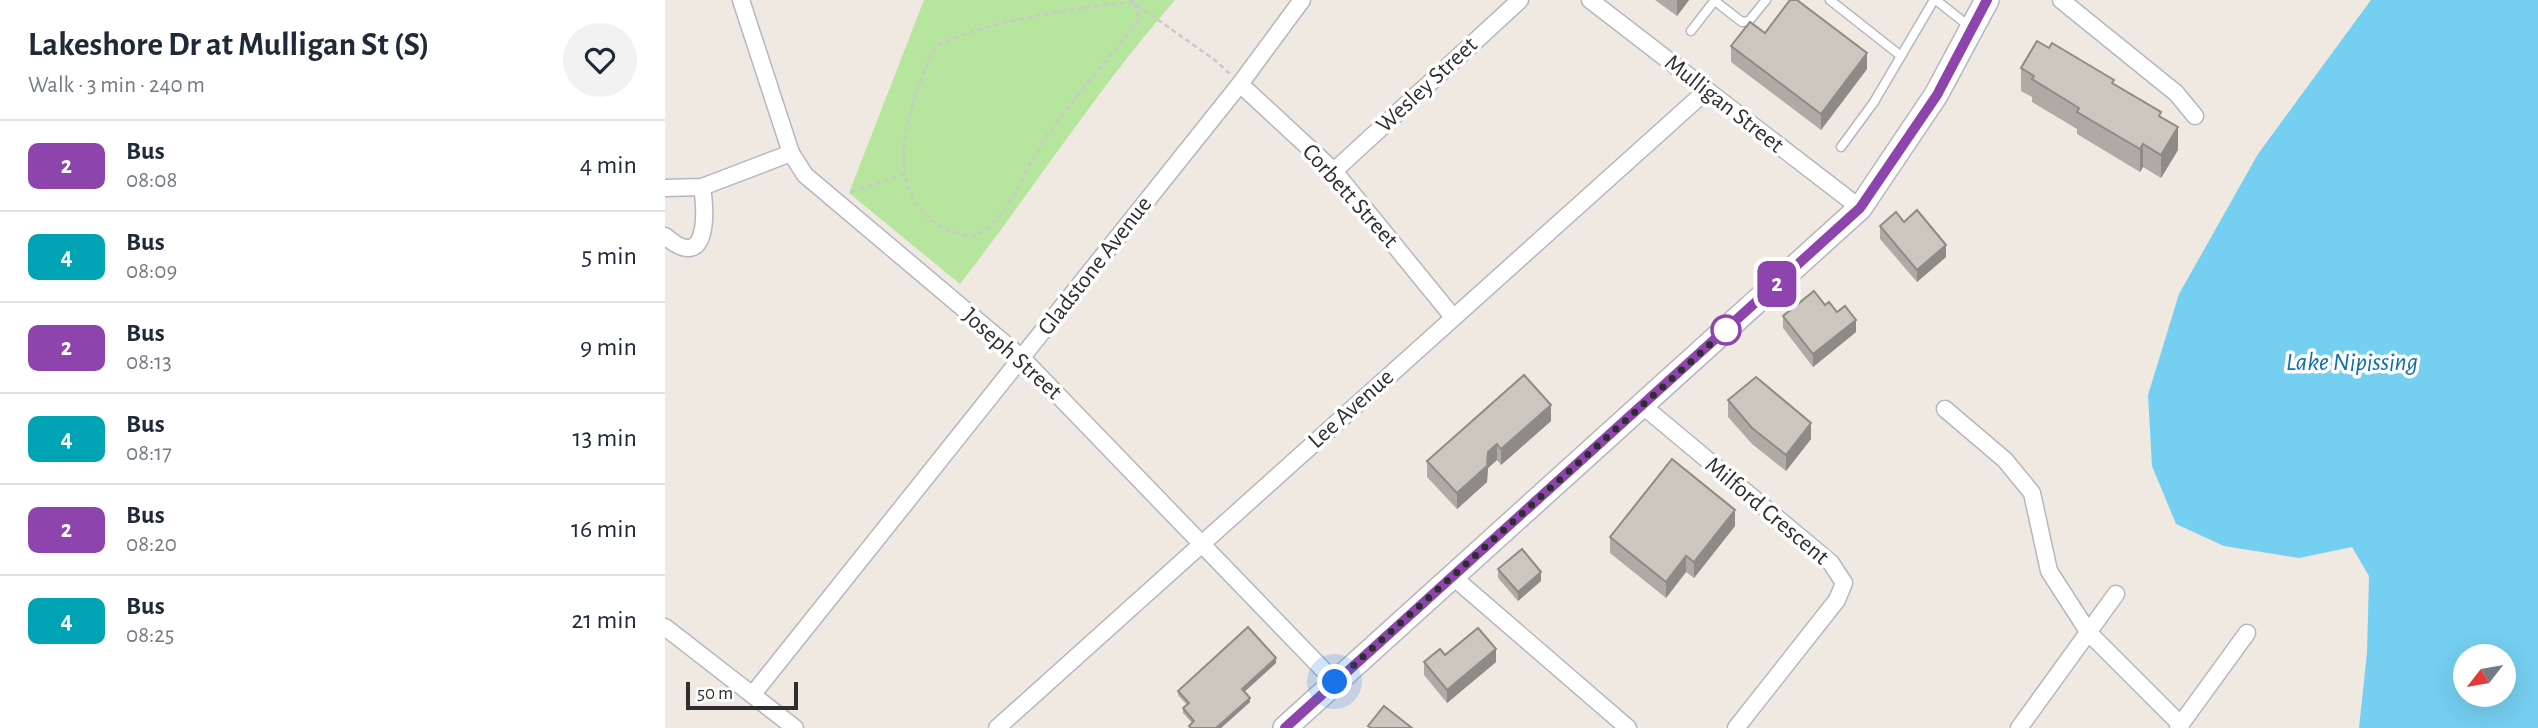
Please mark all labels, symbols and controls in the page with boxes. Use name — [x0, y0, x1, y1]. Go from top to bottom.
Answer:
button: heart — [563, 23, 637, 97]
text: Lakeshore Dr at Mulligan St (S) — [28, 29, 430, 62]
street label: Wesley Street — [1372, 32, 1482, 137]
street label: Mulligan Street — [1660, 50, 1788, 158]
text: Walk · 3 min · 240 m — [28, 74, 205, 97]
text: Bus — [126, 138, 165, 164]
street label: Corbett Street — [1297, 139, 1403, 253]
text: 4 min — [580, 152, 637, 178]
text: 2 — [61, 154, 72, 178]
text: 08:08 — [126, 169, 177, 192]
street label: Gladstone Avenue — [1034, 192, 1156, 340]
text: Bus — [126, 229, 165, 255]
text: 5 min — [581, 243, 637, 269]
text: 4 — [60, 245, 73, 269]
text: 08:09 — [126, 260, 177, 283]
line badge: 2 — [1754, 261, 1800, 307]
text: 2 — [1771, 272, 1783, 296]
street label: Joseph Street — [958, 304, 1066, 405]
unlabelled marker — [1711, 315, 1741, 345]
text: Bus — [126, 320, 165, 346]
text: 9 min — [580, 334, 637, 360]
text: 2 — [61, 336, 72, 360]
water label: Lake Nipissing — [2286, 349, 2418, 375]
text: 08:13 — [126, 351, 172, 374]
street label: Lee Avenue — [1304, 365, 1398, 453]
text: Bus — [126, 411, 165, 437]
text: 13 min — [573, 425, 637, 451]
text: 4 — [60, 427, 73, 451]
text: 08:17 — [126, 442, 172, 465]
street label: Milford Crescent — [1701, 453, 1834, 570]
text: Bus — [126, 502, 165, 528]
text: 16 min — [571, 516, 637, 542]
text: 2 — [61, 518, 72, 542]
text: 08:20 — [126, 533, 177, 556]
text: Bus — [126, 593, 165, 619]
text: 21 min — [571, 607, 637, 633]
text: 4 — [60, 609, 73, 633]
text: 08:25 — [126, 624, 174, 647]
north arrow — [2453, 644, 2517, 707]
map controls — [2453, 644, 2516, 707]
your location — [1317, 664, 1352, 699]
scale bar — [686, 679, 798, 711]
text: 50 m — [697, 684, 733, 703]

